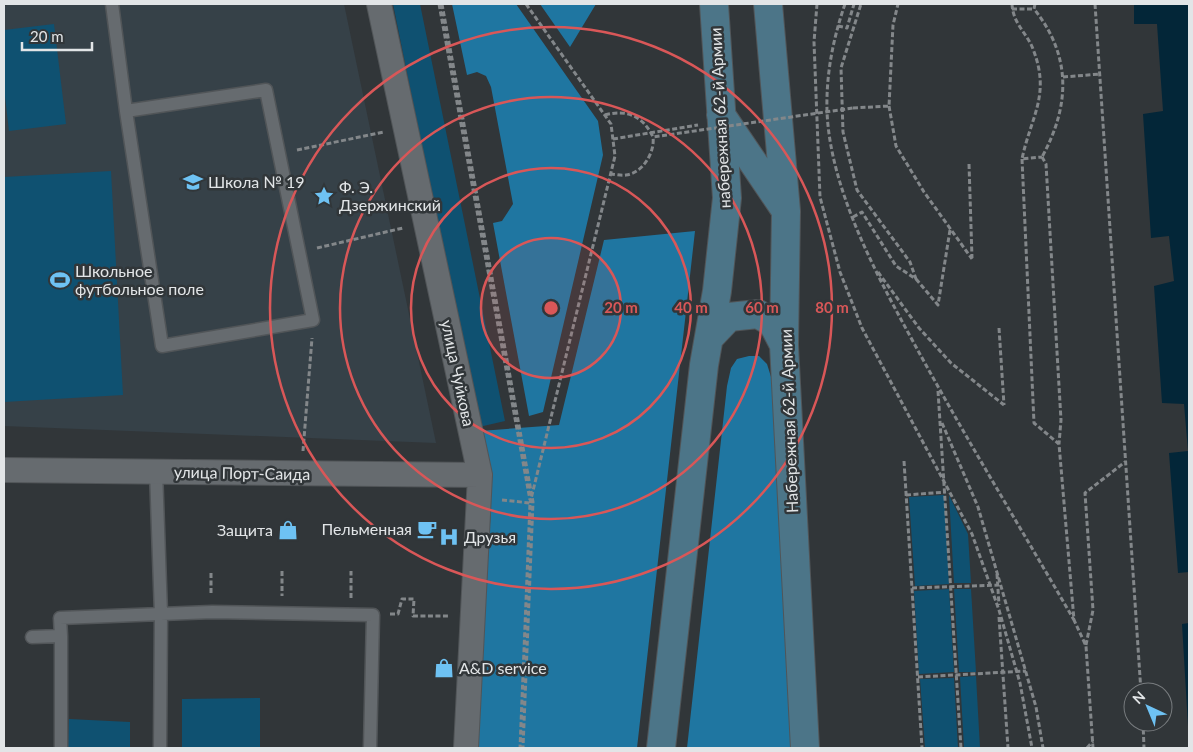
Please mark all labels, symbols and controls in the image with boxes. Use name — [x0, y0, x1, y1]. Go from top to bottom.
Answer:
scale bar — [22, 20, 92, 52]
text: 20 m — [30, 27, 64, 45]
street label: набережная 62-й Армии — [705, 27, 734, 209]
school or university icon: Школа № 19 — [182, 171, 204, 193]
place label: Школа № 19 — [208, 172, 304, 191]
place label: Ф. Э. Дзержинский — [339, 177, 441, 214]
place icon: Ф. Э. Дзержинский — [313, 185, 335, 207]
place label: Школьное футбольное поле — [75, 261, 204, 298]
sports icon: Школьное футбольное поле — [49, 269, 71, 291]
text: 20 m — [604, 298, 638, 316]
text: 40 m — [674, 298, 708, 316]
text: 60 m — [745, 298, 779, 316]
text: 80 m — [815, 298, 849, 316]
centre of rings — [542, 299, 560, 317]
street label: улица Чуйкова — [438, 318, 479, 428]
street label: Набережная 62-й Армии — [776, 329, 801, 513]
street label: улица Порт-Саида — [174, 462, 310, 483]
cafe icon: Пельменная — [416, 518, 438, 540]
shop icon: Защита — [277, 519, 299, 541]
place label: Пельменная — [321, 519, 412, 538]
place label: Защита — [217, 520, 273, 539]
hospital icon: Друзья — [438, 526, 460, 548]
place label: Друзья — [464, 527, 516, 546]
shop icon: A&D service — [433, 657, 455, 679]
place label: A&D service — [459, 658, 547, 677]
north arrow — [1123, 682, 1173, 732]
text: N — [1129, 687, 1148, 707]

